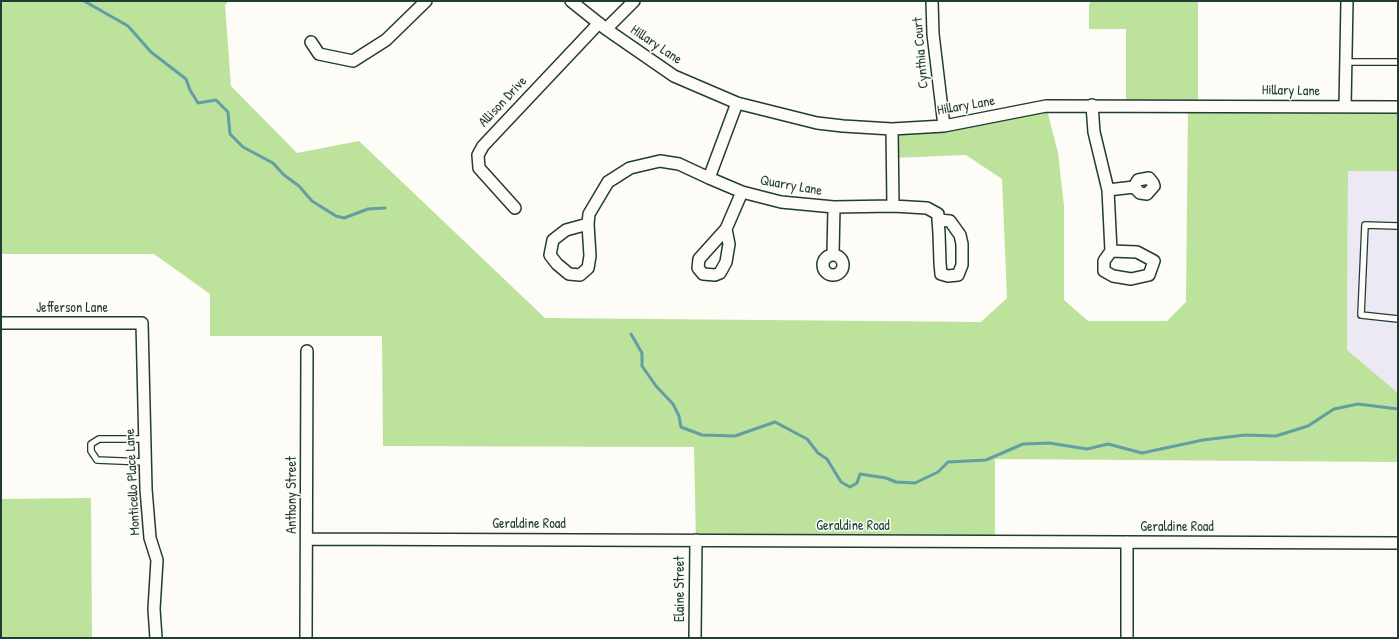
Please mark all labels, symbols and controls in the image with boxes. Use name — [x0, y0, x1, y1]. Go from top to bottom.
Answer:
street label: Cynthia Court — [910, 17, 932, 89]
street label: Hillary Lane — [627, 22, 685, 68]
street label: Allison Drive — [475, 73, 531, 131]
street label: Hillary Lane — [1262, 82, 1320, 100]
street label: Hillary Lane — [936, 93, 996, 119]
street label: Quarry Lane — [759, 172, 823, 200]
street label: Jefferson Lane — [36, 300, 108, 316]
street label: Monticello Place Lane — [122, 428, 144, 536]
street label: Anthony Street — [284, 456, 300, 534]
street label: Geraldine Road — [492, 516, 566, 532]
street label: Geraldine Road — [816, 518, 890, 534]
street label: Geraldine Road — [1140, 519, 1214, 535]
street label: Elaine Street — [672, 556, 688, 622]

